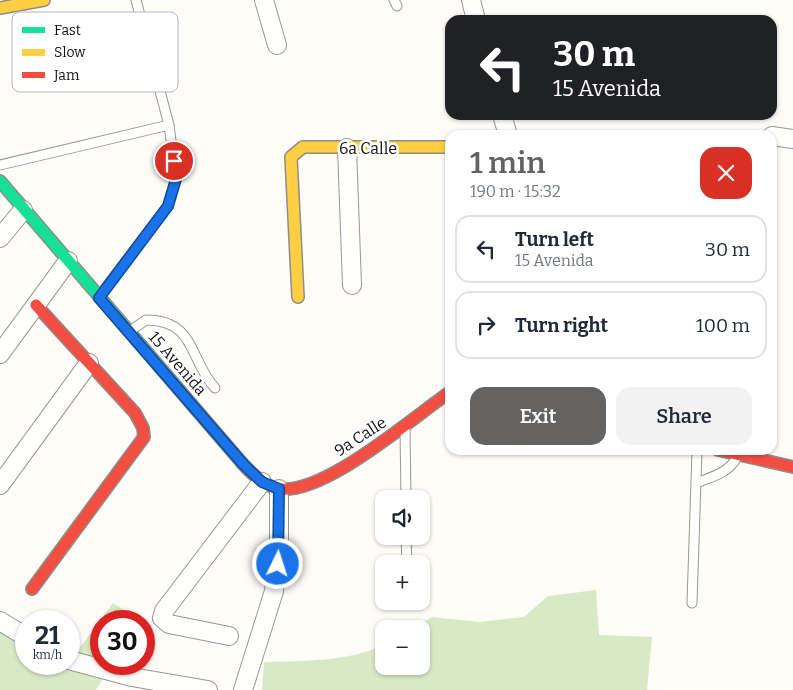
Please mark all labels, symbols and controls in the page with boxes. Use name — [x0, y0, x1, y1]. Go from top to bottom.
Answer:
legend — [12, 12, 178, 92]
text: Fast — [54, 22, 81, 39]
text: 30 m — [553, 33, 635, 75]
icon: left — [470, 35, 535, 100]
text: Slow — [54, 44, 86, 61]
text: Jam — [53, 67, 80, 84]
text: 15 Avenida — [553, 75, 661, 102]
street label: 6a Calle — [339, 139, 397, 158]
pin — [153, 140, 195, 182]
text: 1 min — [470, 145, 545, 181]
icon: arrive — [160, 147, 188, 175]
button: close — [700, 147, 752, 199]
text: 190 m · 15:32 — [470, 182, 561, 201]
text: Turn left — [515, 228, 594, 251]
icon: left — [472, 235, 500, 263]
text: 30 m — [705, 238, 750, 261]
text: 15 Avenida — [515, 251, 594, 270]
icon: right — [472, 311, 500, 339]
text: Turn right — [515, 314, 608, 337]
text: 100 m — [696, 314, 750, 337]
street label: 15 Avenida — [145, 327, 211, 399]
button: Exit — [470, 387, 606, 445]
button: Share — [616, 387, 752, 445]
street label: 9a Calle — [331, 413, 390, 460]
map controls — [375, 490, 430, 675]
button: sound — [375, 490, 430, 545]
position arrow — [251, 537, 303, 589]
button: + — [375, 555, 430, 610]
speed limit sign: 30 — [90, 610, 155, 675]
button: − — [375, 620, 430, 675]
text: 21 — [35, 621, 60, 651]
text: km/h — [33, 648, 62, 662]

